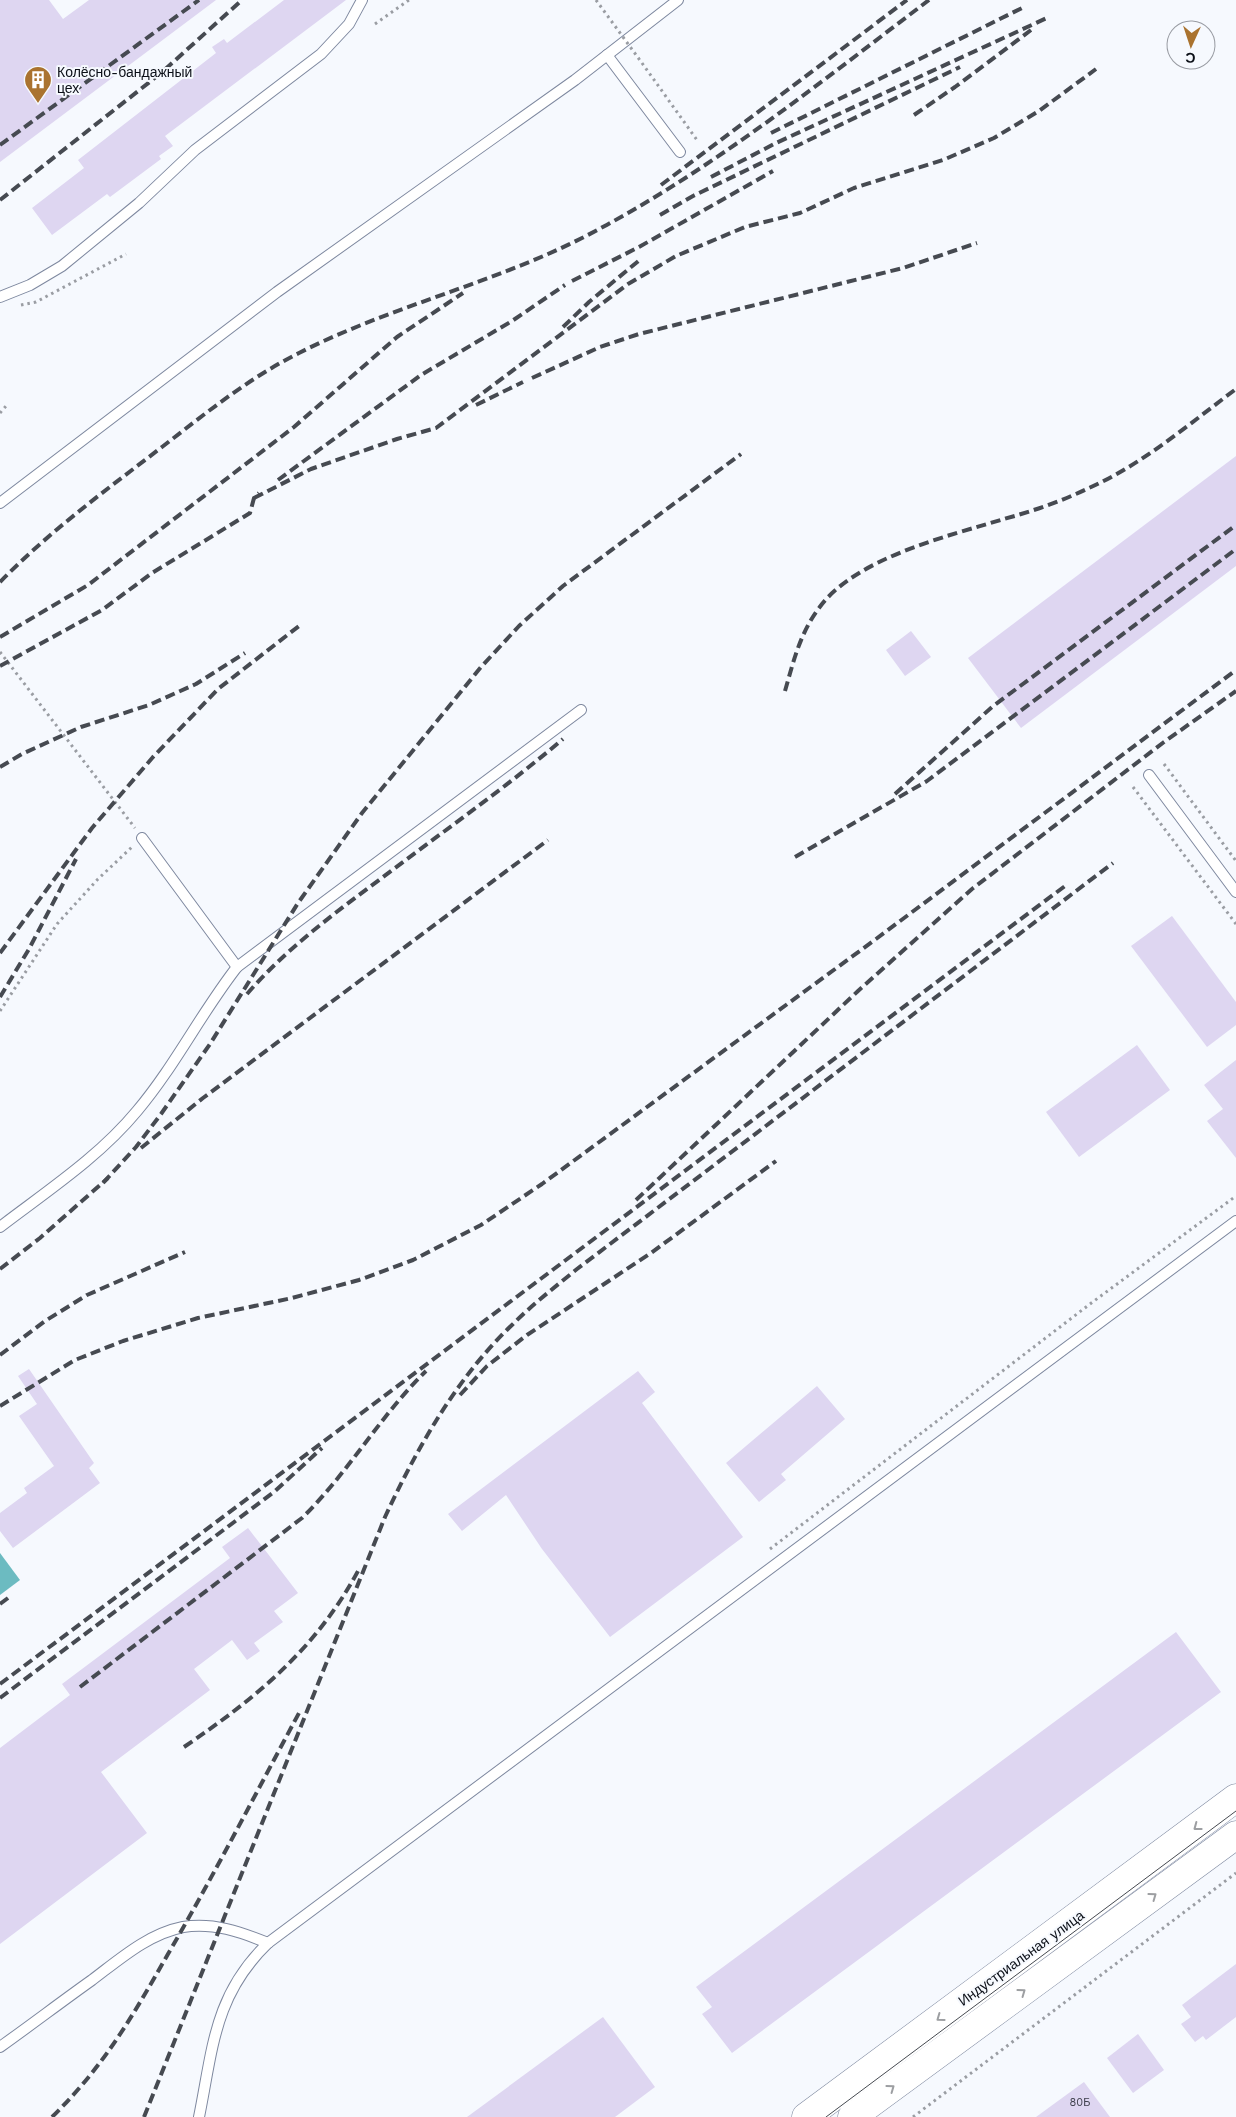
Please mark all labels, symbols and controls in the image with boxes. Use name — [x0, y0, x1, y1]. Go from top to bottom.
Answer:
north arrow — [1166, 20, 1216, 70]
text: С — [1185, 50, 1196, 66]
place label: Колёсно-бандажный цех — [57, 64, 192, 96]
building icon: Колёсно-бандажный цех — [23, 65, 53, 104]
one-way arrow — [1193, 1821, 1203, 1830]
one-way arrow — [1147, 1893, 1157, 1902]
street label: Индустриальная улица — [955, 1907, 1087, 2009]
one-way arrow — [1016, 1989, 1026, 1998]
one-way arrow — [936, 2012, 946, 2021]
one-way arrow — [885, 2085, 895, 2094]
house number: 80Б — [1070, 2096, 1090, 2109]

